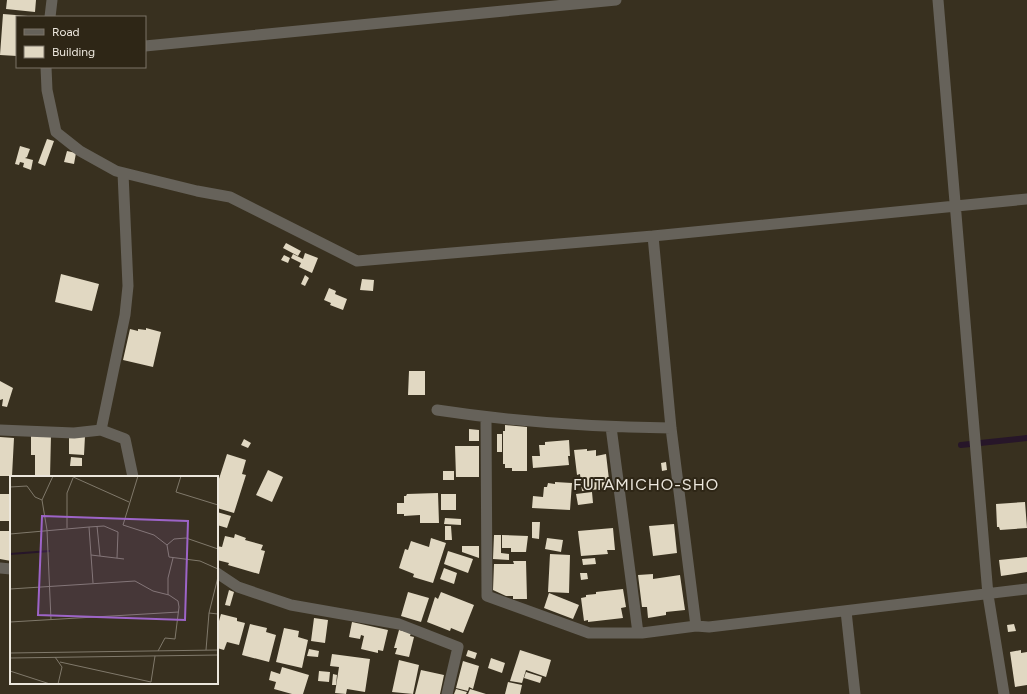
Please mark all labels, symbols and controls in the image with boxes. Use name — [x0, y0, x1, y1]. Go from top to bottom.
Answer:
legend — [16, 16, 146, 68]
text: Road — [52, 25, 80, 39]
text: Building — [52, 45, 95, 59]
district label: FUTAMICHO-SHO — [573, 475, 719, 494]
inset map — [10, 476, 218, 684]

